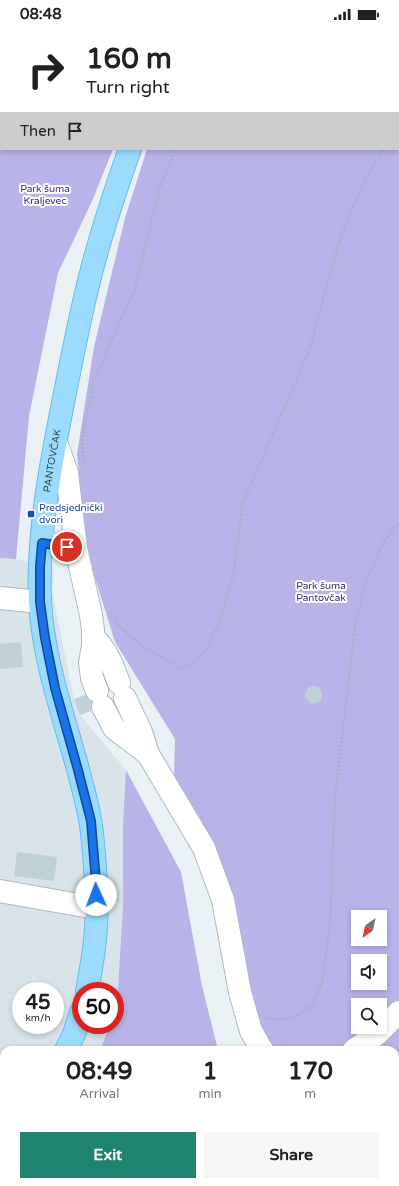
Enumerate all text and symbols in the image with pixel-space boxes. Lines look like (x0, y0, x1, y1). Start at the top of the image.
text: 08:48 (20, 5, 62, 23)
text: 160 m (86, 42, 172, 76)
icon: right (20, 44, 72, 96)
text: Turn right (86, 76, 170, 98)
icon: arrive (64, 120, 86, 142)
text: Then (20, 122, 56, 140)
park label: Park šuma Kraljevec (20, 183, 70, 207)
street label: PANTOVČAK (41, 428, 64, 493)
place label: Predsjednički dvori (39, 502, 102, 526)
marker: Predsjednički dvori (26, 509, 36, 519)
pin (50, 530, 84, 564)
icon: arrive (56, 536, 78, 558)
park label: Park šuma Pantovčak (296, 580, 346, 604)
position arrow (75, 874, 117, 916)
north arrow (351, 910, 387, 946)
map controls (351, 910, 387, 1034)
button: sound (351, 954, 387, 990)
speed limit sign: 50 (72, 982, 124, 1034)
text: 45 (25, 991, 51, 1015)
button: search (351, 998, 387, 1034)
text: km/h (25, 1012, 51, 1024)
text: 08:49 (66, 1057, 133, 1086)
text: 1 (203, 1057, 218, 1086)
text: 170 (288, 1057, 333, 1086)
text: Arrival (79, 1086, 119, 1102)
text: min (199, 1086, 222, 1102)
text: m (304, 1086, 316, 1102)
button: Exit (20, 1132, 196, 1178)
button: Share (204, 1132, 379, 1178)

